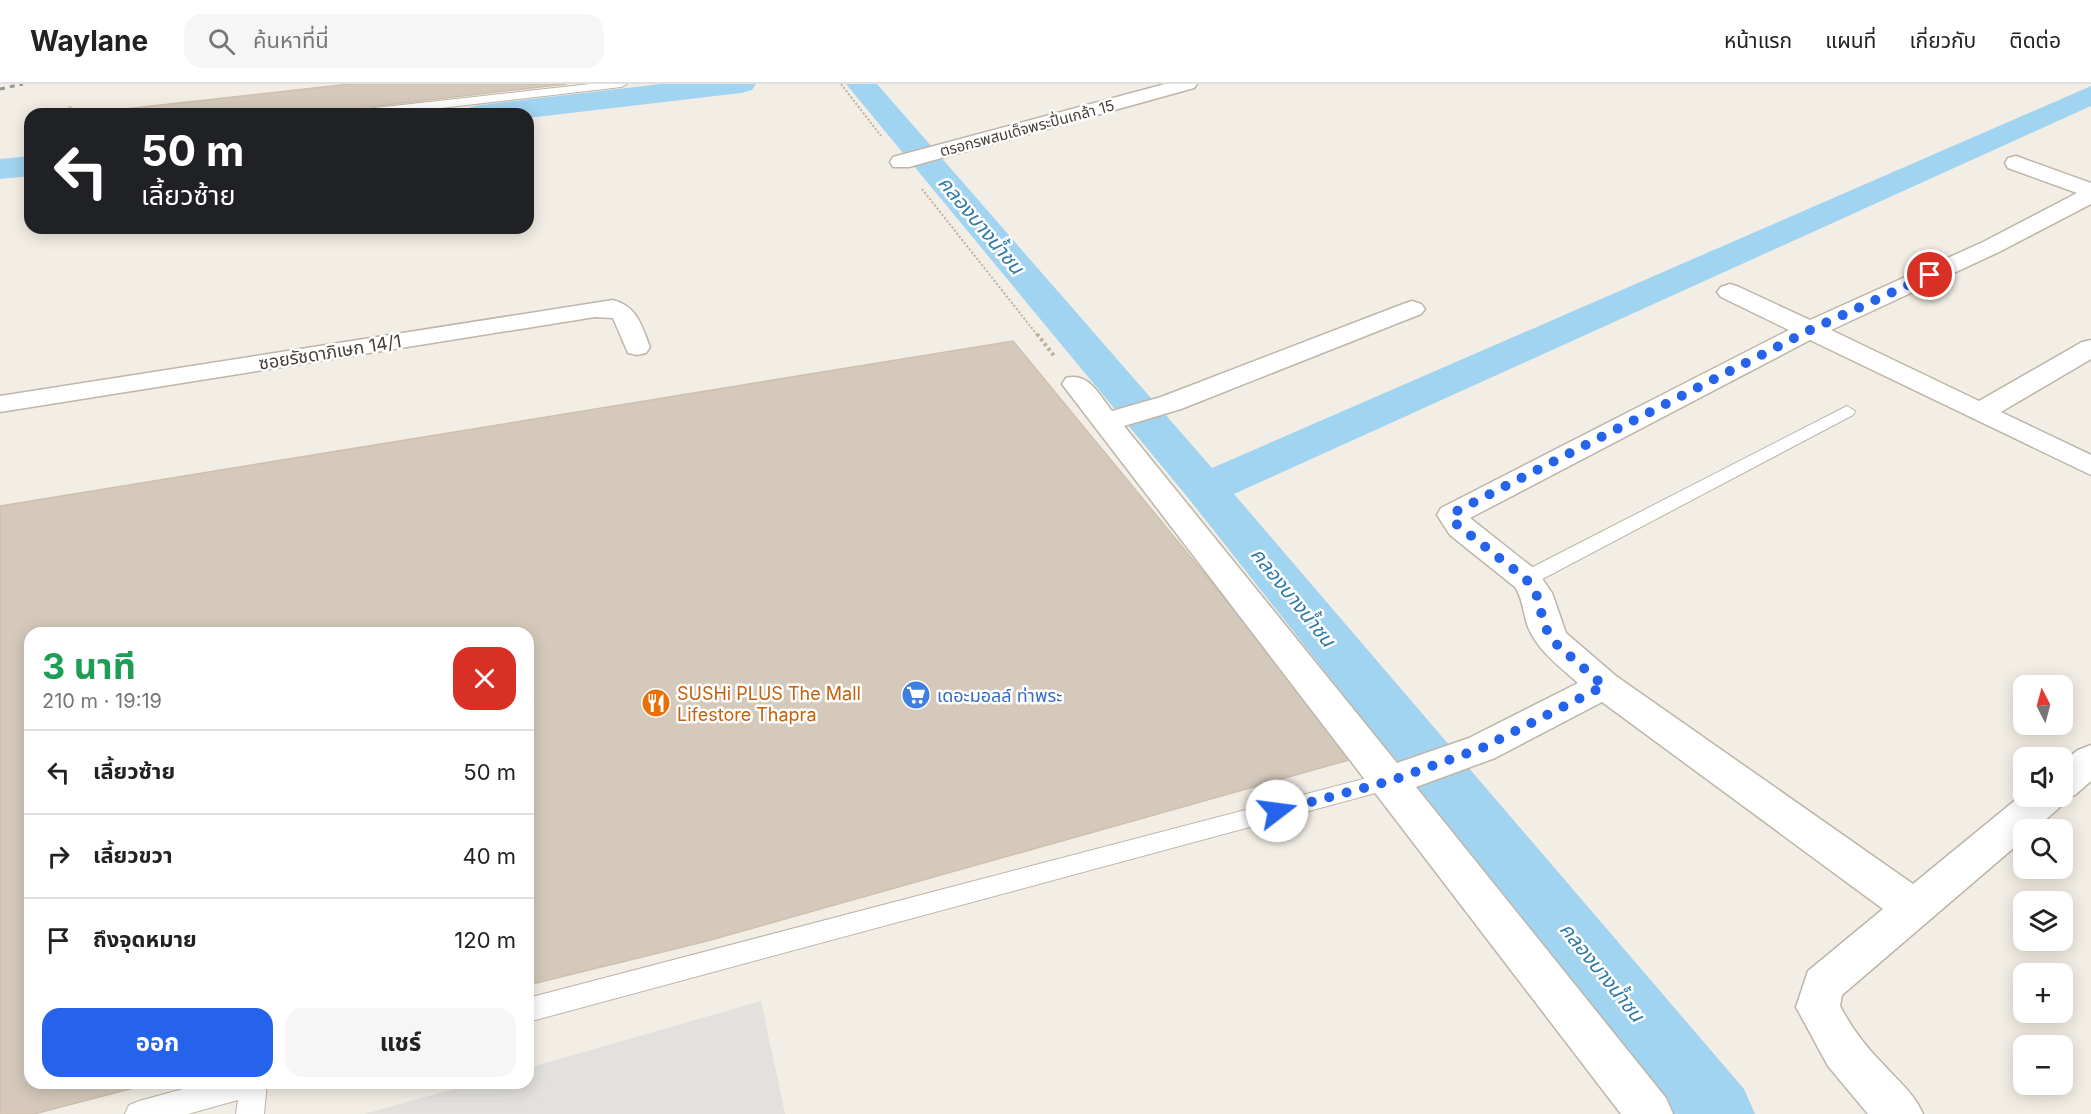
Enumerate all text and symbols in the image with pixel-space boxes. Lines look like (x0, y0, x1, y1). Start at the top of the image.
search box (184, 14, 604, 68)
text: Waylane (30, 24, 148, 58)
icon: search (205, 25, 238, 58)
text: ค้นหาที่นี่ (253, 27, 329, 53)
text: หน้าแรก (1724, 28, 1792, 53)
text: แผนที่ (1825, 28, 1876, 53)
text: เกี่ยวกับ (1909, 28, 1976, 53)
text: ติดต่อ (2009, 28, 2061, 53)
street label: ตรอกรพสมเด็จพระปื่นเกล้า 15 (937, 95, 1116, 160)
text: 50 m (141, 125, 244, 176)
icon: left (42, 132, 120, 210)
water label: คลองบางน้ำชน (933, 170, 1032, 280)
text: เลี้ยวซ้าย (141, 179, 235, 212)
pin (1904, 249, 1955, 300)
icon: arrive (1913, 258, 1946, 291)
street label: ซอยรัชดาภิเษก 14/1 (257, 330, 403, 374)
water label: คลองบางน้ำชน (1246, 541, 1343, 653)
text: 3 นาที (42, 644, 136, 688)
button: close (453, 647, 516, 710)
north arrow (2013, 675, 2073, 735)
map controls (2013, 675, 2073, 1095)
supermarket icon: เดอะมอลล์ ท่าพระ (900, 679, 932, 711)
place label: SUSHi PLUS The Mall Lifestore Thapra (677, 683, 861, 725)
place label: เดอะมอลล์ ท่าพระ (937, 685, 1062, 706)
restaurant icon: SUSHi PLUS The Mall Lifestore Thapra (640, 687, 672, 719)
text: 210 m · 19:19 (42, 689, 162, 713)
button: sound (2013, 747, 2073, 807)
icon: left (42, 756, 75, 789)
text: เลี้ยวซ้าย (93, 758, 175, 784)
text: 50 m (463, 759, 516, 785)
position arrow (1245, 779, 1309, 843)
button: search (2013, 819, 2073, 879)
icon: right (42, 840, 75, 873)
text: เลี้ยวขวา (93, 842, 173, 868)
text: 40 m (462, 843, 516, 869)
button: layers (2013, 891, 2073, 951)
water label: คลองบางน้ำชน (1555, 916, 1652, 1028)
icon: arrive (42, 924, 75, 957)
text: ถึงจุดหมาย (93, 926, 197, 952)
text: 120 m (454, 927, 516, 953)
button: + (2013, 963, 2073, 1023)
button: ออก (42, 1008, 273, 1077)
button: แชร์ (285, 1008, 516, 1077)
button: − (2013, 1035, 2073, 1095)

